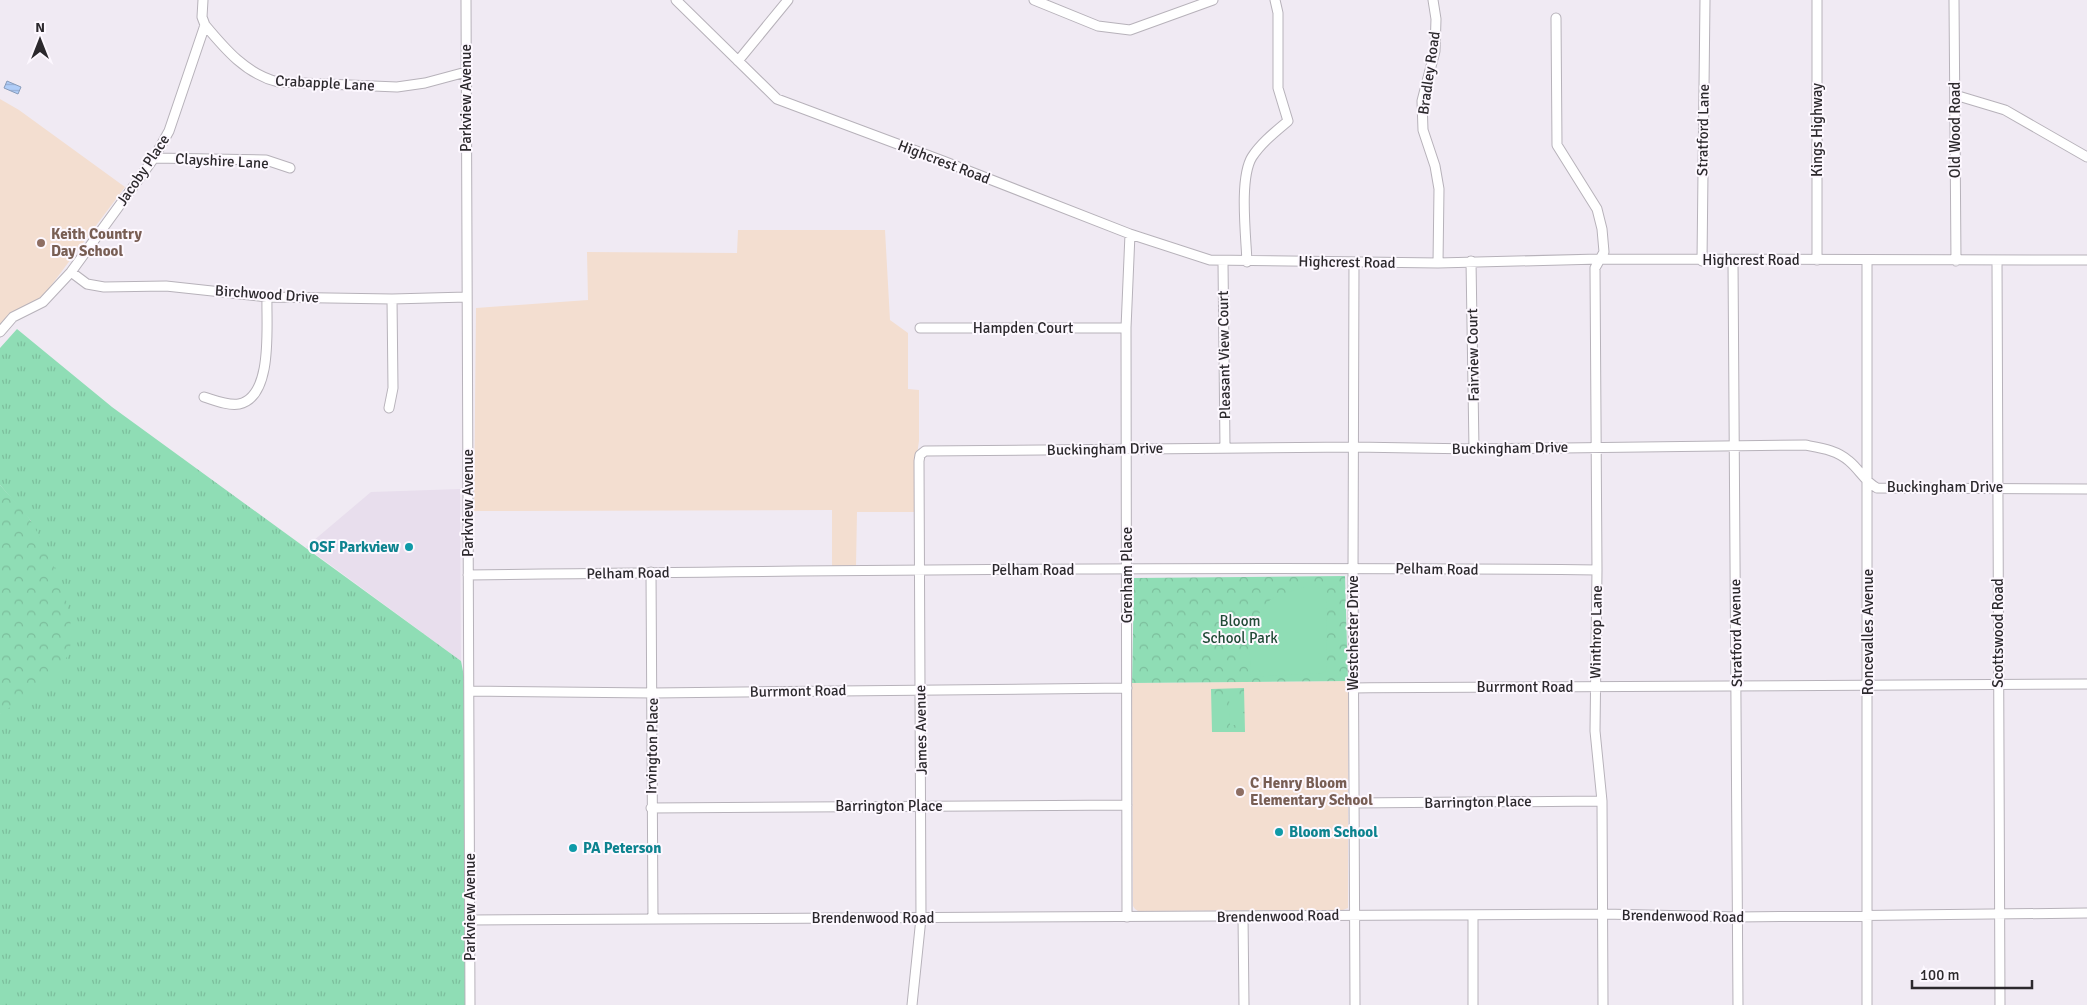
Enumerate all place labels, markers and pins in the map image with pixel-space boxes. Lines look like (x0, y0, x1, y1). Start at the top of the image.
place label: Keith Country Day School (51, 225, 142, 260)
marker: Keith Country Day School (35, 237, 47, 249)
place label: OSF Parkview (309, 538, 400, 556)
marker: OSF Parkview (403, 541, 415, 553)
place label: C Henry Bloom Elementary School (1250, 774, 1373, 809)
marker: C Henry Bloom Elementary School (1234, 786, 1246, 798)
place label: Bloom School (1289, 823, 1378, 841)
marker: Bloom School (1273, 826, 1285, 838)
place label: PA Peterson (583, 839, 661, 857)
marker: PA Peterson (567, 842, 579, 854)

